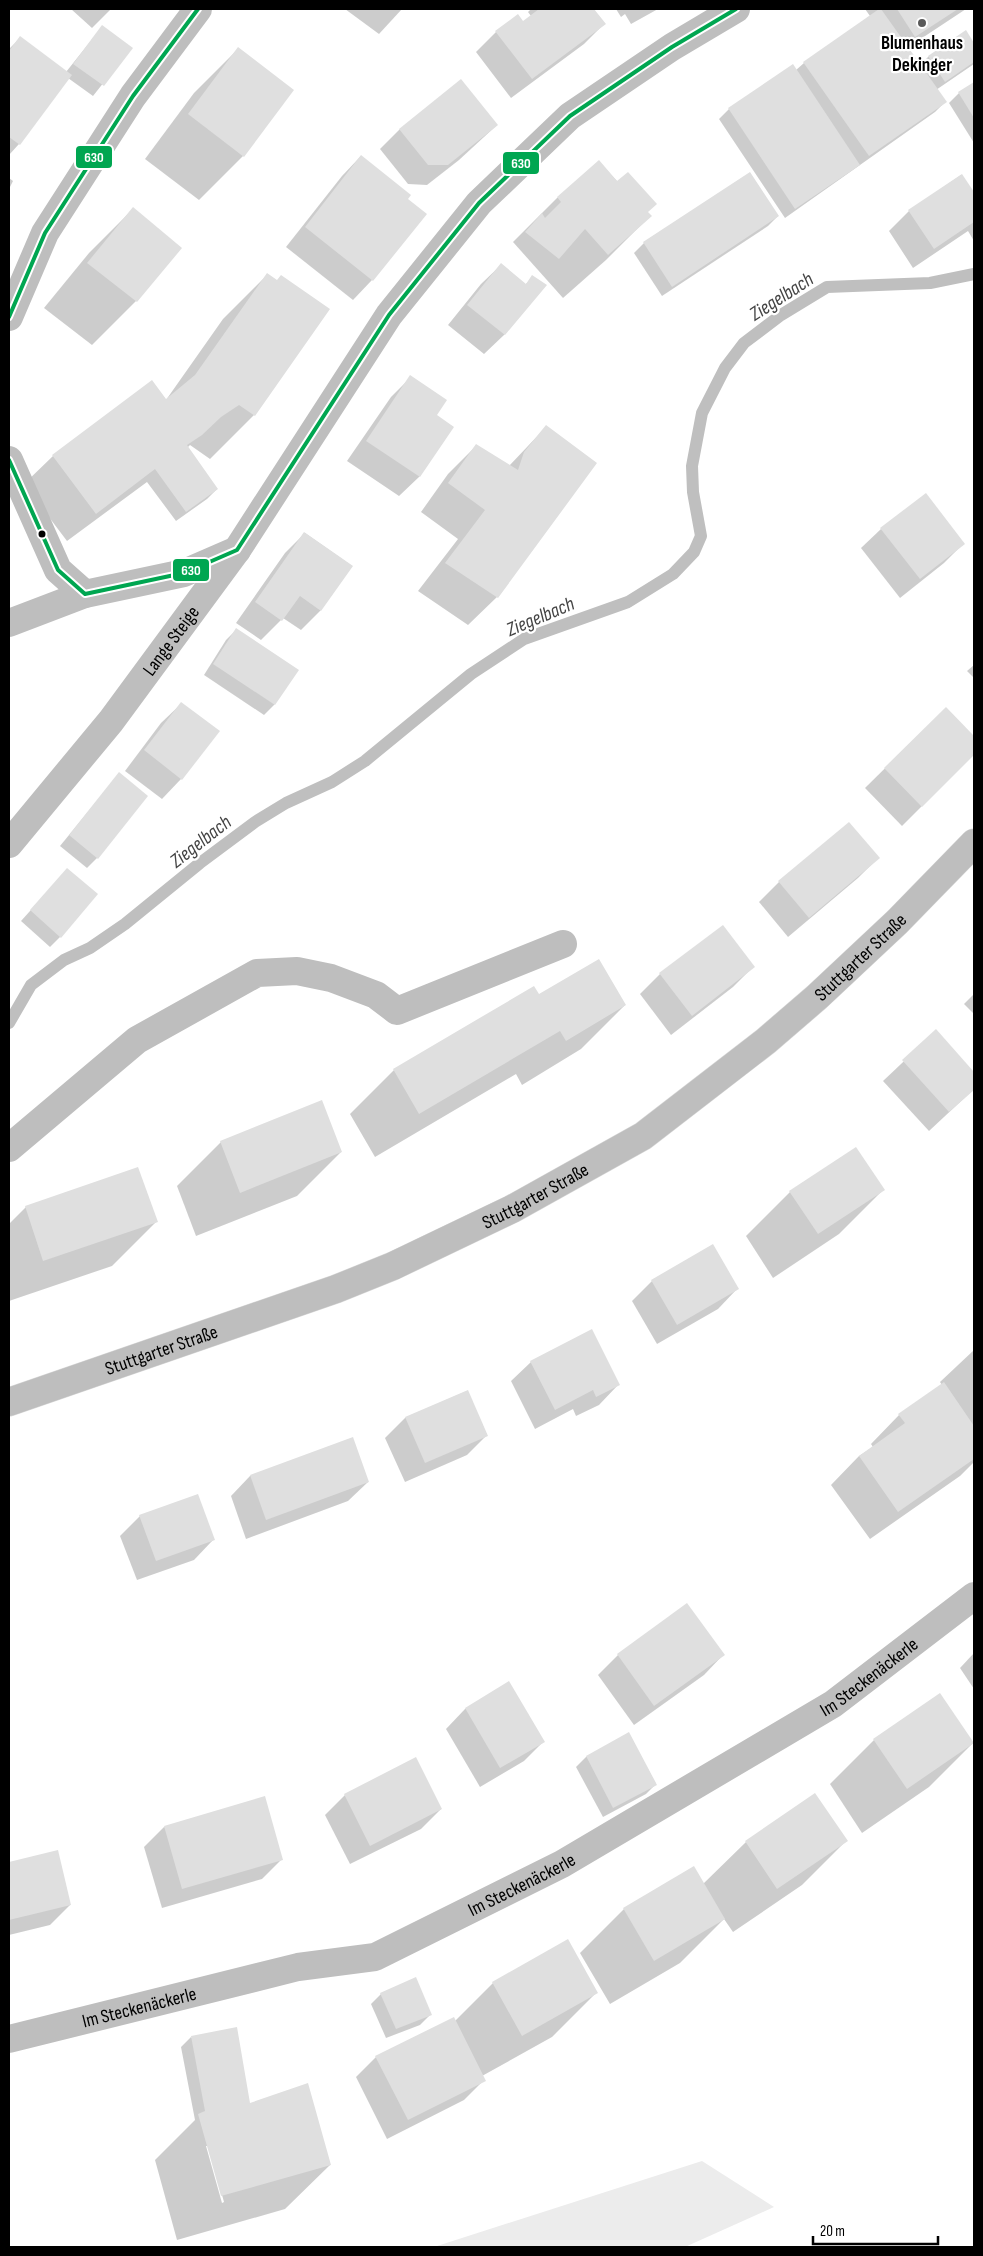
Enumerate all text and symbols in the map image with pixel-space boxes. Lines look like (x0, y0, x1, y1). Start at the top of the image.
marker: Blumenhaus Dekinger (916, 17, 928, 29)
place label: Blumenhaus Dekinger (881, 32, 963, 77)
line badge: 630 (75, 145, 113, 169)
text: 630 (84, 149, 104, 166)
line badge: 630 (502, 151, 540, 175)
text: 630 (511, 155, 531, 172)
water label: Ziegelbach (744, 267, 818, 327)
unlabelled marker (37, 529, 47, 539)
line badge: 630 (172, 558, 210, 582)
text: 630 (181, 562, 201, 579)
water label: Ziegelbach (502, 592, 578, 642)
street label: Lange Steige (138, 602, 205, 681)
water label: Ziegelbach (164, 810, 236, 874)
street label: Stuttgarter Straße (810, 909, 912, 1006)
street label: Stuttgarter Straße (479, 1159, 593, 1235)
street label: Stuttgarter Straße (102, 1321, 221, 1381)
street label: Im Steckenäckerle (816, 1633, 923, 1722)
street label: Im Steckenäckerle (465, 1849, 580, 1922)
street label: Im Steckenäckerle (80, 1983, 199, 2033)
scale bar (813, 2214, 938, 2246)
text: 20 m (820, 2222, 845, 2241)

